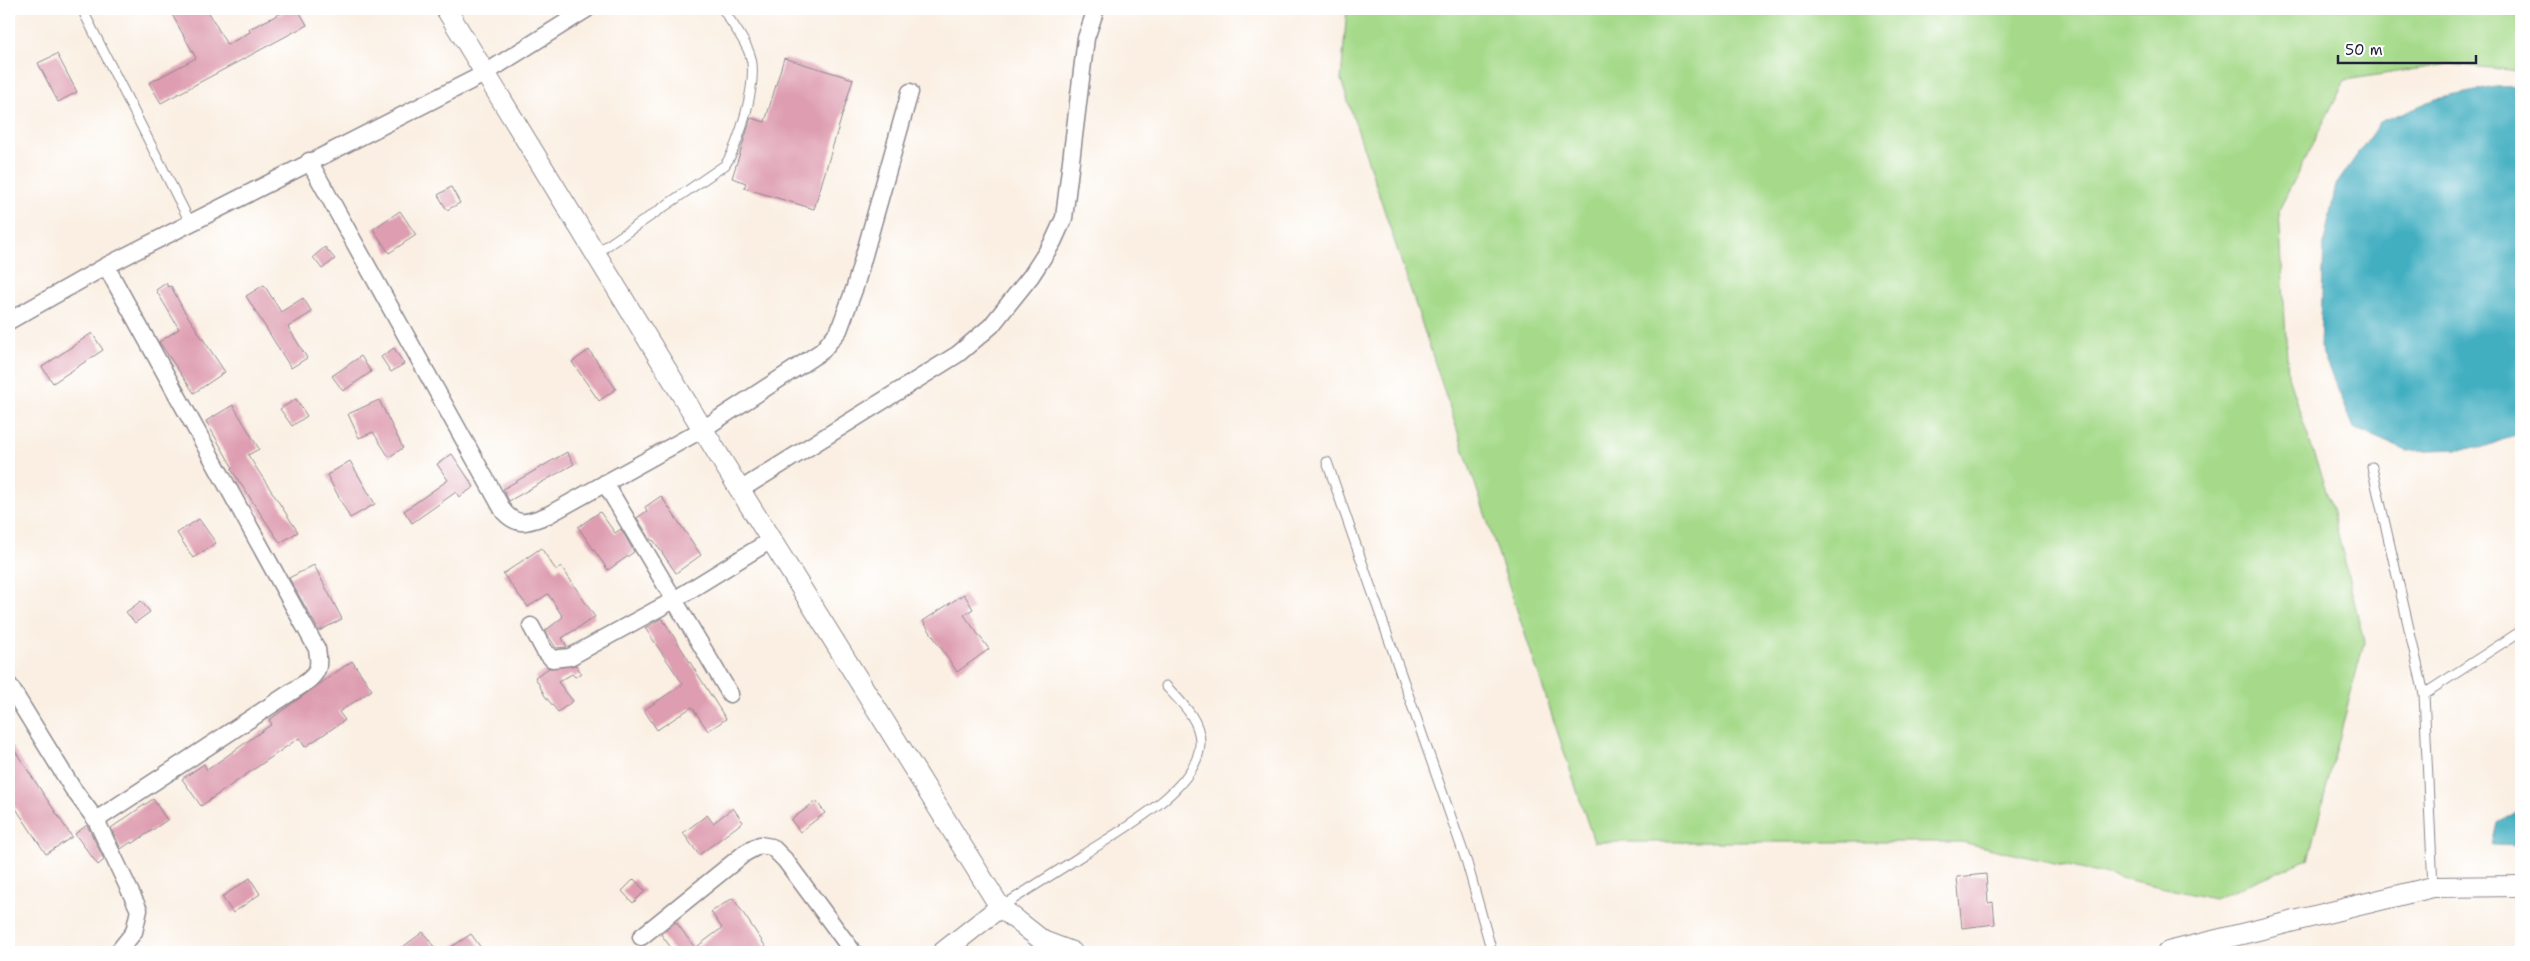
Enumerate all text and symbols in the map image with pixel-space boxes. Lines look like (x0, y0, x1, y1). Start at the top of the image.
scale bar (2338, 32, 2475, 64)
text: 50 m (2345, 40, 2383, 60)

